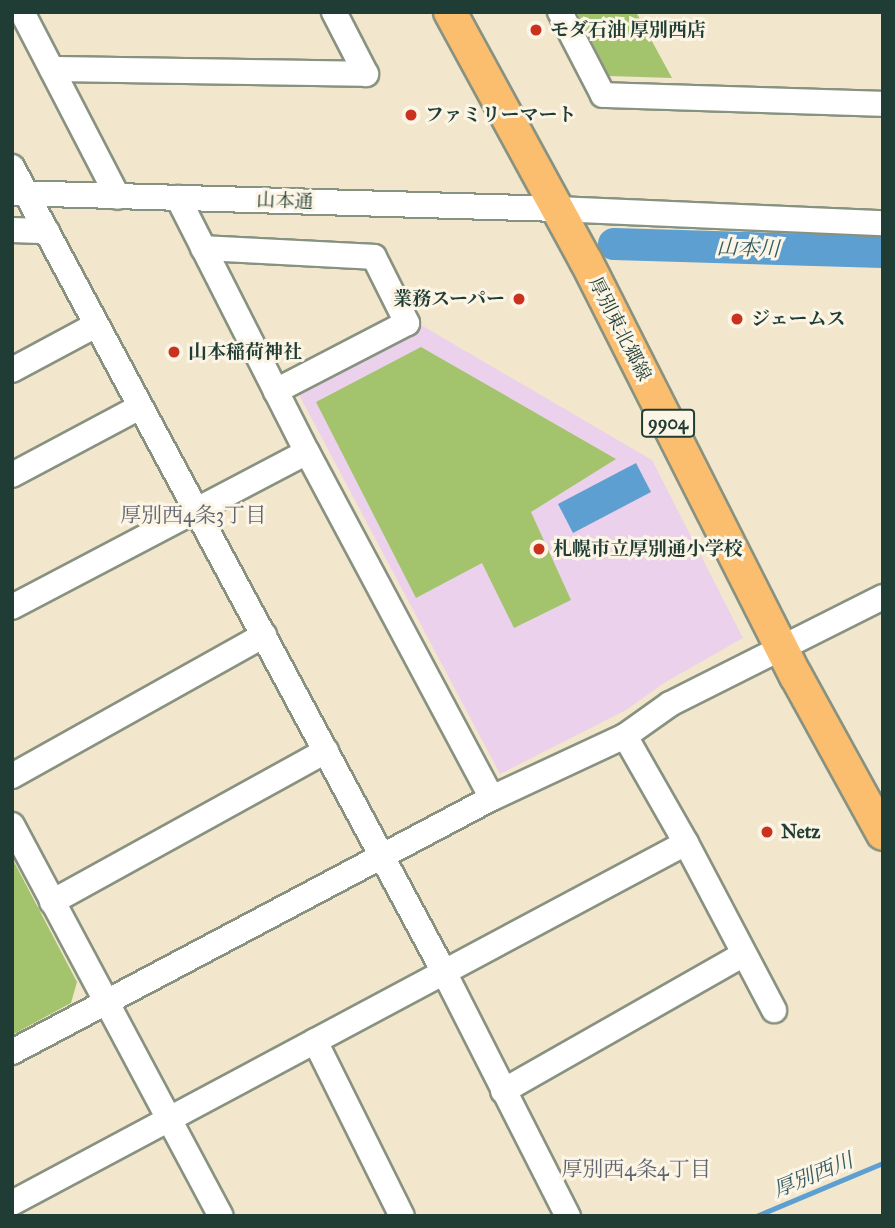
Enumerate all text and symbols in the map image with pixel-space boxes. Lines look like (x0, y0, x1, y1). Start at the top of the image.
place label: モダ石油 厚別西店 (550, 19, 706, 41)
marker: モダ石油 厚別西店 (528, 22, 544, 38)
place label: ファミリーマート (425, 104, 577, 126)
marker: ファミリーマート (403, 107, 419, 123)
street label: 山本通 (256, 189, 314, 213)
water label: 山本川 (716, 234, 780, 262)
street label: 厚別東北郷線 (584, 273, 656, 385)
place label: 業務スーパー (392, 288, 505, 310)
marker: 業務スーパー (511, 291, 527, 307)
place label: ジェームス (751, 308, 846, 330)
marker: ジェームス (729, 311, 745, 327)
place label: 山本稲荷神社 (188, 341, 302, 363)
marker: 山本稲荷神社 (166, 344, 182, 360)
road number: 9904 (640, 408, 696, 438)
district label: 厚別西4条3丁目 (120, 502, 266, 528)
place label: 札幌市立厚別通小学校 (553, 538, 743, 560)
marker: 札幌市立厚別通小学校 (531, 541, 547, 557)
place label: Netz (781, 821, 820, 843)
marker: Netz (759, 824, 775, 840)
water label: 厚別西川 (769, 1148, 857, 1202)
district label: 厚別西4条4丁目 (561, 1156, 711, 1182)

